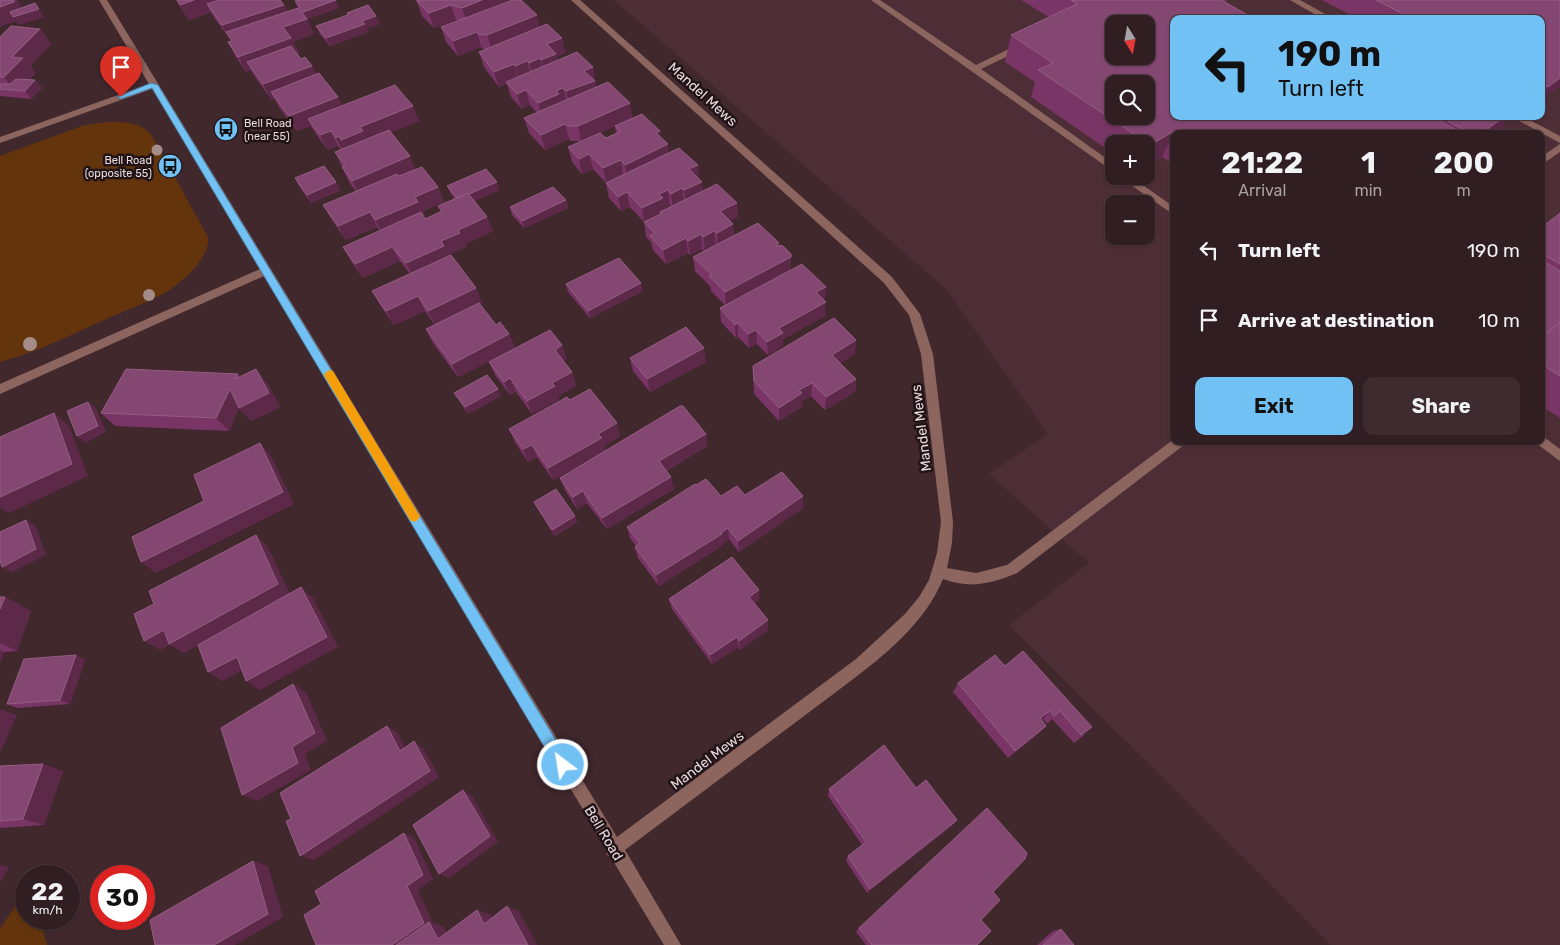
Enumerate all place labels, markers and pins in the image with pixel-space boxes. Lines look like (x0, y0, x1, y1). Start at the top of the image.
pin (100, 46, 142, 97)
bus stop icon: Bell Road (near 55) (213, 116, 239, 142)
place label: Bell Road (near 55) (244, 117, 292, 143)
bus stop icon: Bell Road (opposite 55) (157, 153, 183, 179)
place label: Bell Road (opposite 55) (85, 154, 152, 180)

